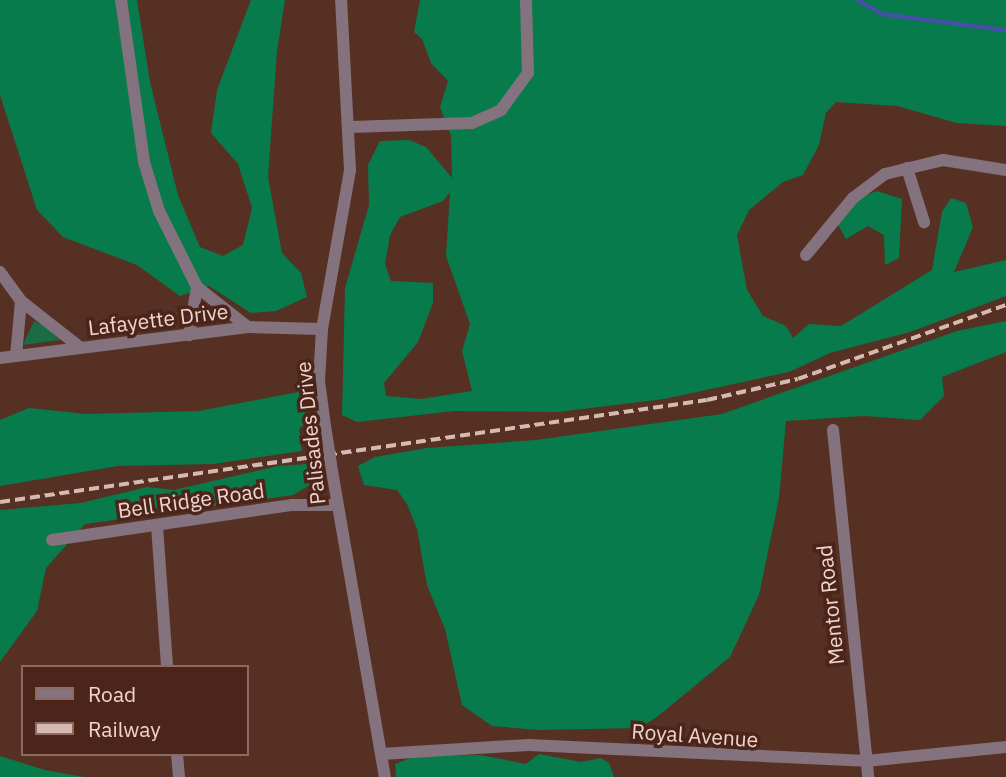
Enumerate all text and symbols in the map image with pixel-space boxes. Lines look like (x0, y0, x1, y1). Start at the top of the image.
street label: Lafayette Drive (86, 298, 230, 340)
street label: Palisades Drive (290, 360, 330, 506)
street label: Bell Ridge Road (116, 477, 266, 523)
street label: Mentor Road (811, 544, 849, 666)
legend (21, 665, 248, 756)
text: Road (88, 680, 136, 708)
text: Railway (88, 715, 161, 743)
street label: Royal Avenue (631, 718, 759, 752)

